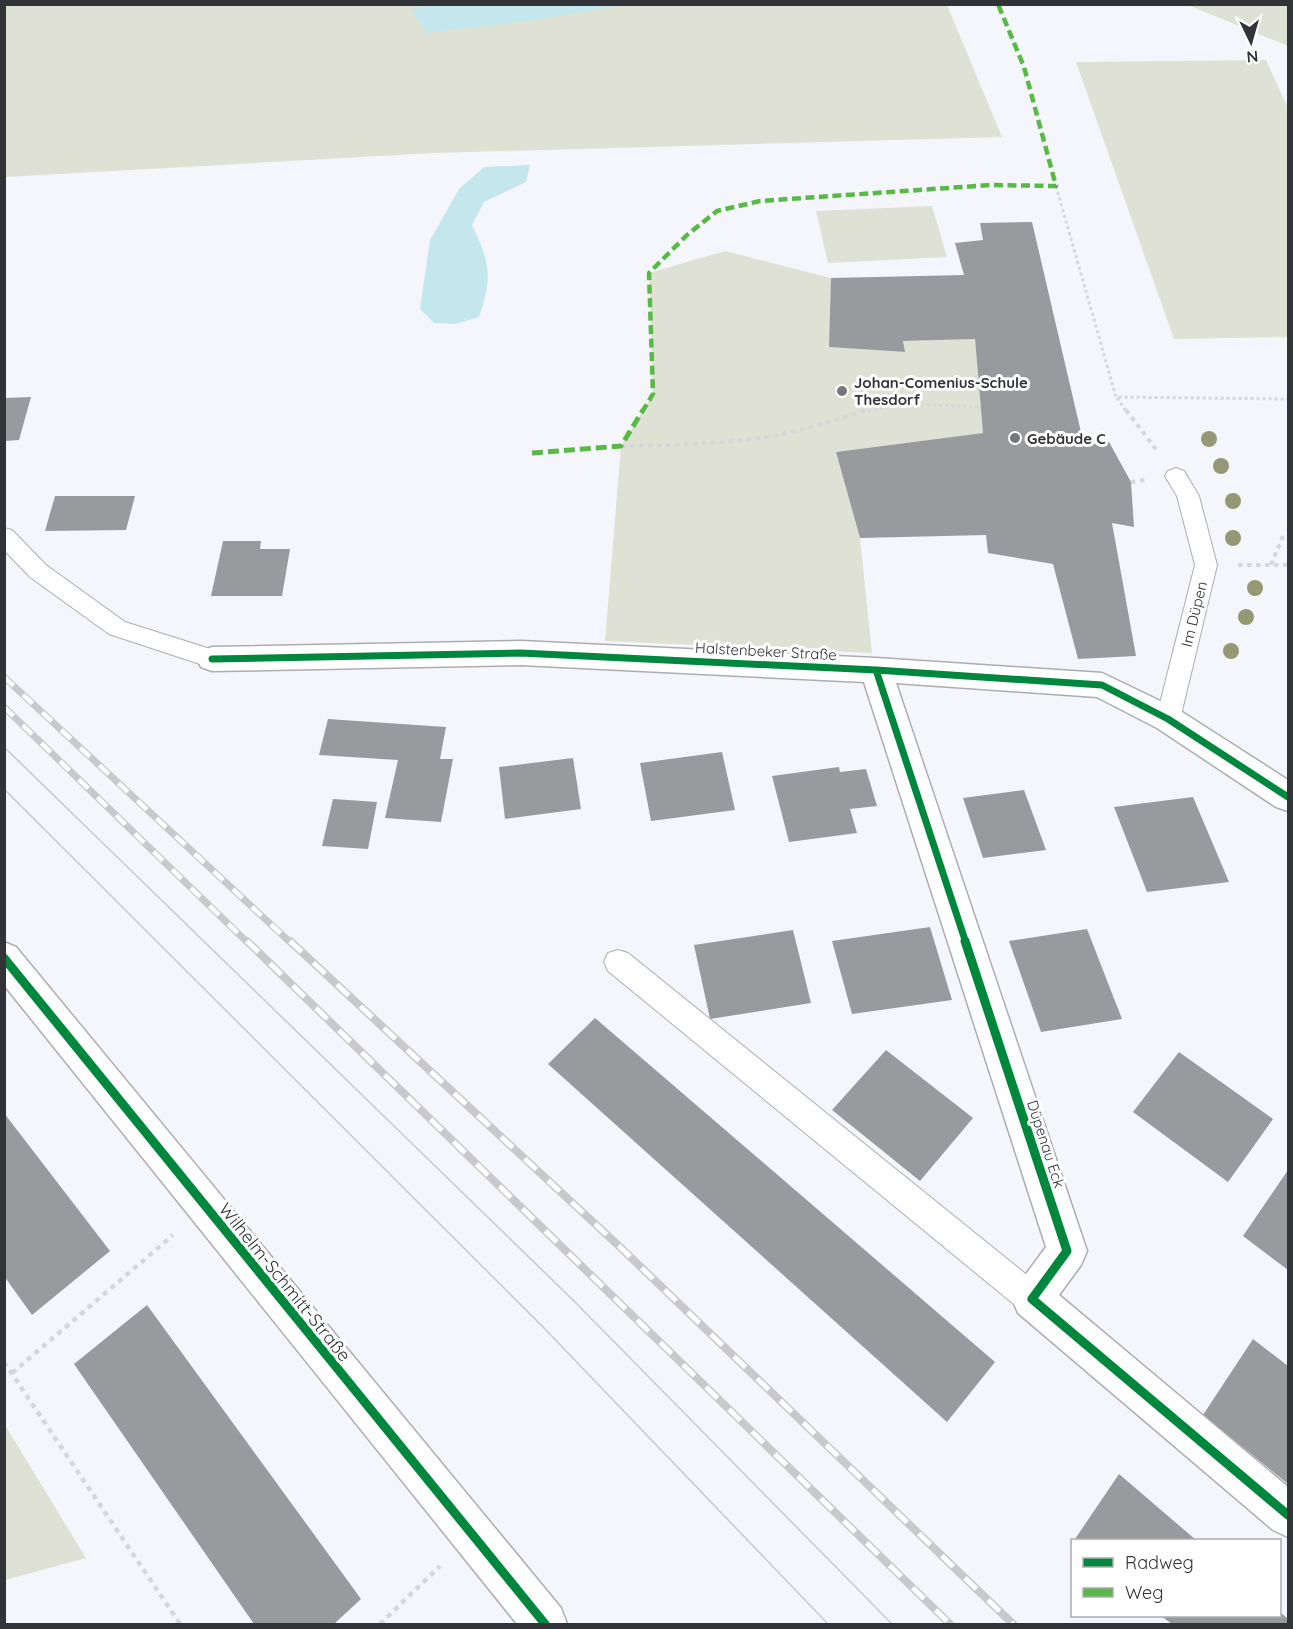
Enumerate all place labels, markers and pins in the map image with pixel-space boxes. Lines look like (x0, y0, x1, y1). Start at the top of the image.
place label: Johan-Comenius-Schule Thesdorf (854, 373, 1028, 409)
marker: Johan-Comenius-Schule Thesdorf (835, 384, 849, 398)
place label: Gebäude C (1027, 429, 1106, 448)
marker: Gebäude C (1008, 431, 1022, 445)

